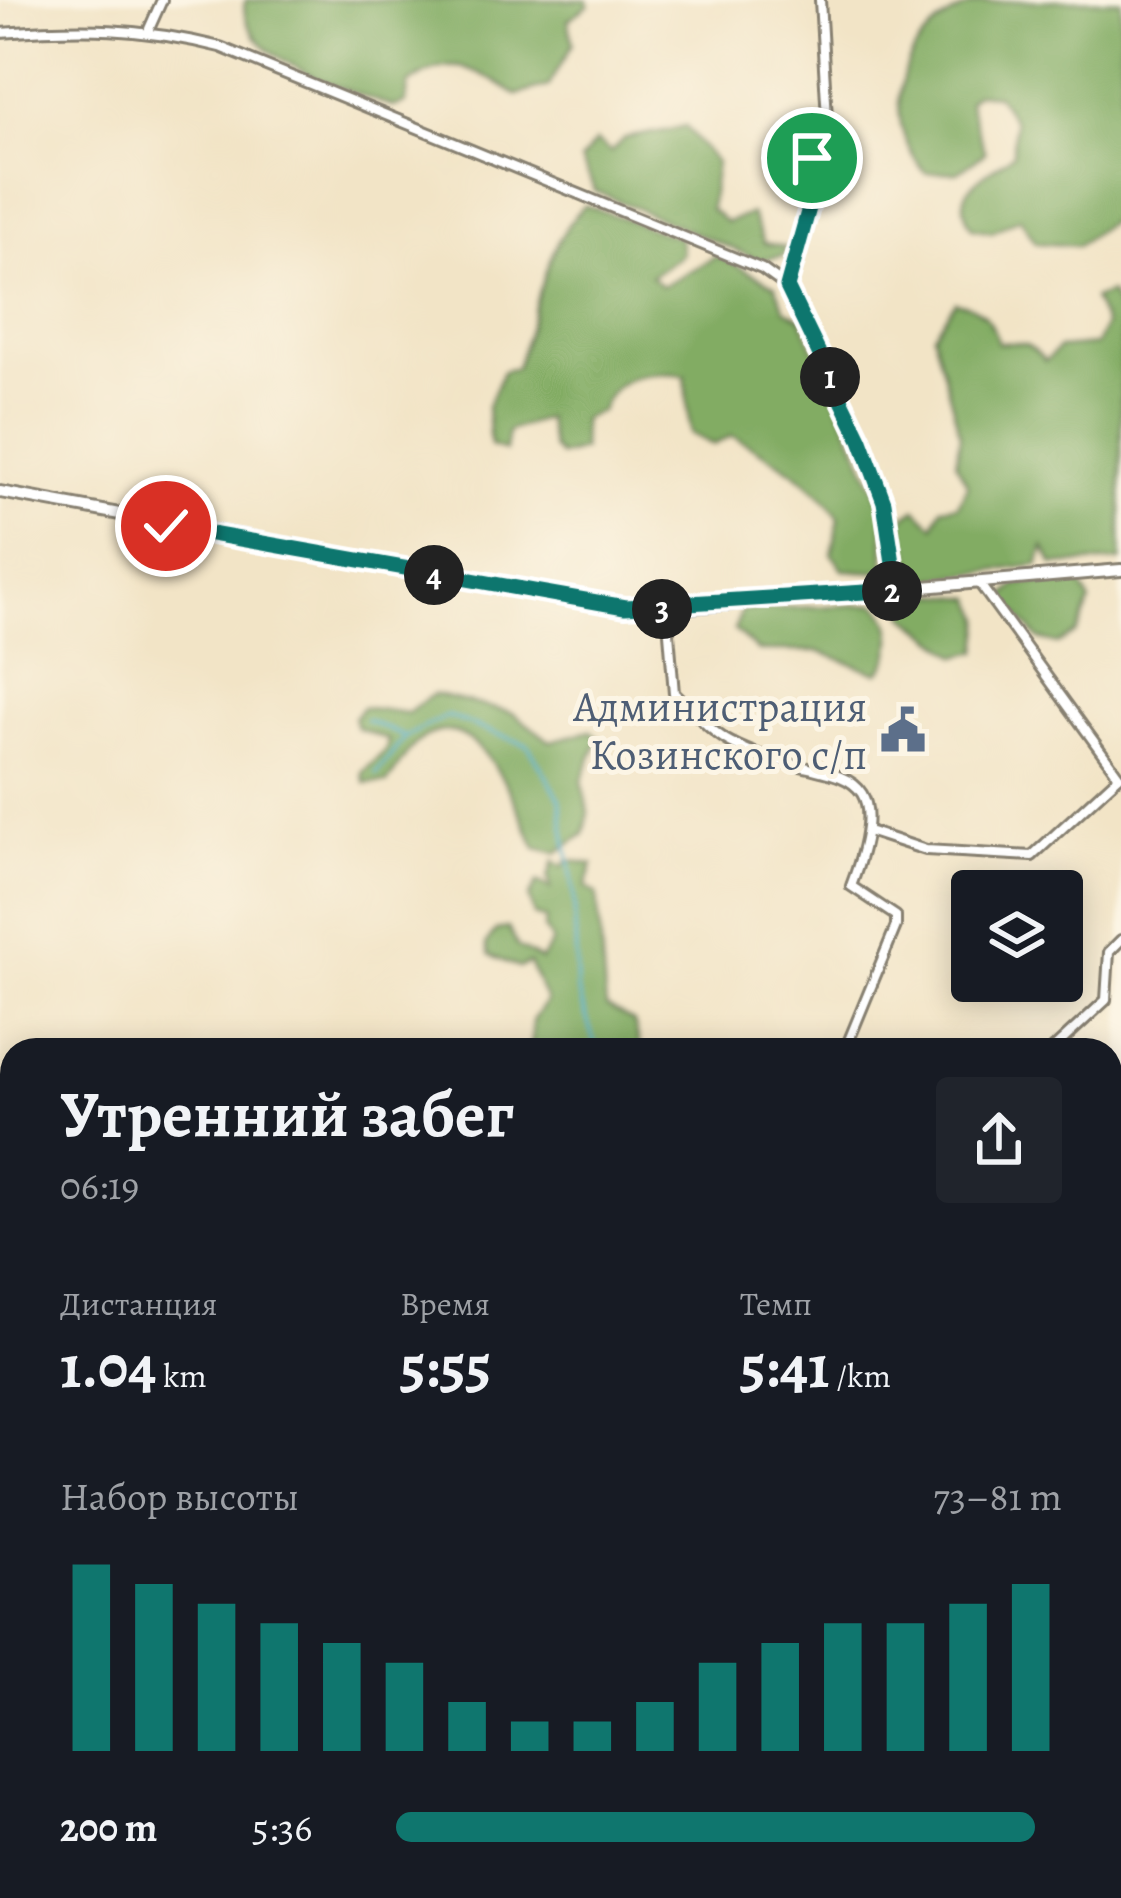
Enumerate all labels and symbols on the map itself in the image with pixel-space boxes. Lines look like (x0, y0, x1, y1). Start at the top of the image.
pin (761, 107, 863, 209)
pin: 1 (800, 347, 860, 407)
pin (115, 475, 217, 577)
pin: 4 (404, 545, 464, 605)
pin: 2 (862, 561, 922, 621)
pin: 3 (632, 579, 692, 639)
place label: Администрация Козинского с/п (573, 678, 867, 783)
public building icon: Администрация Козинского с/п (878, 705, 928, 755)

